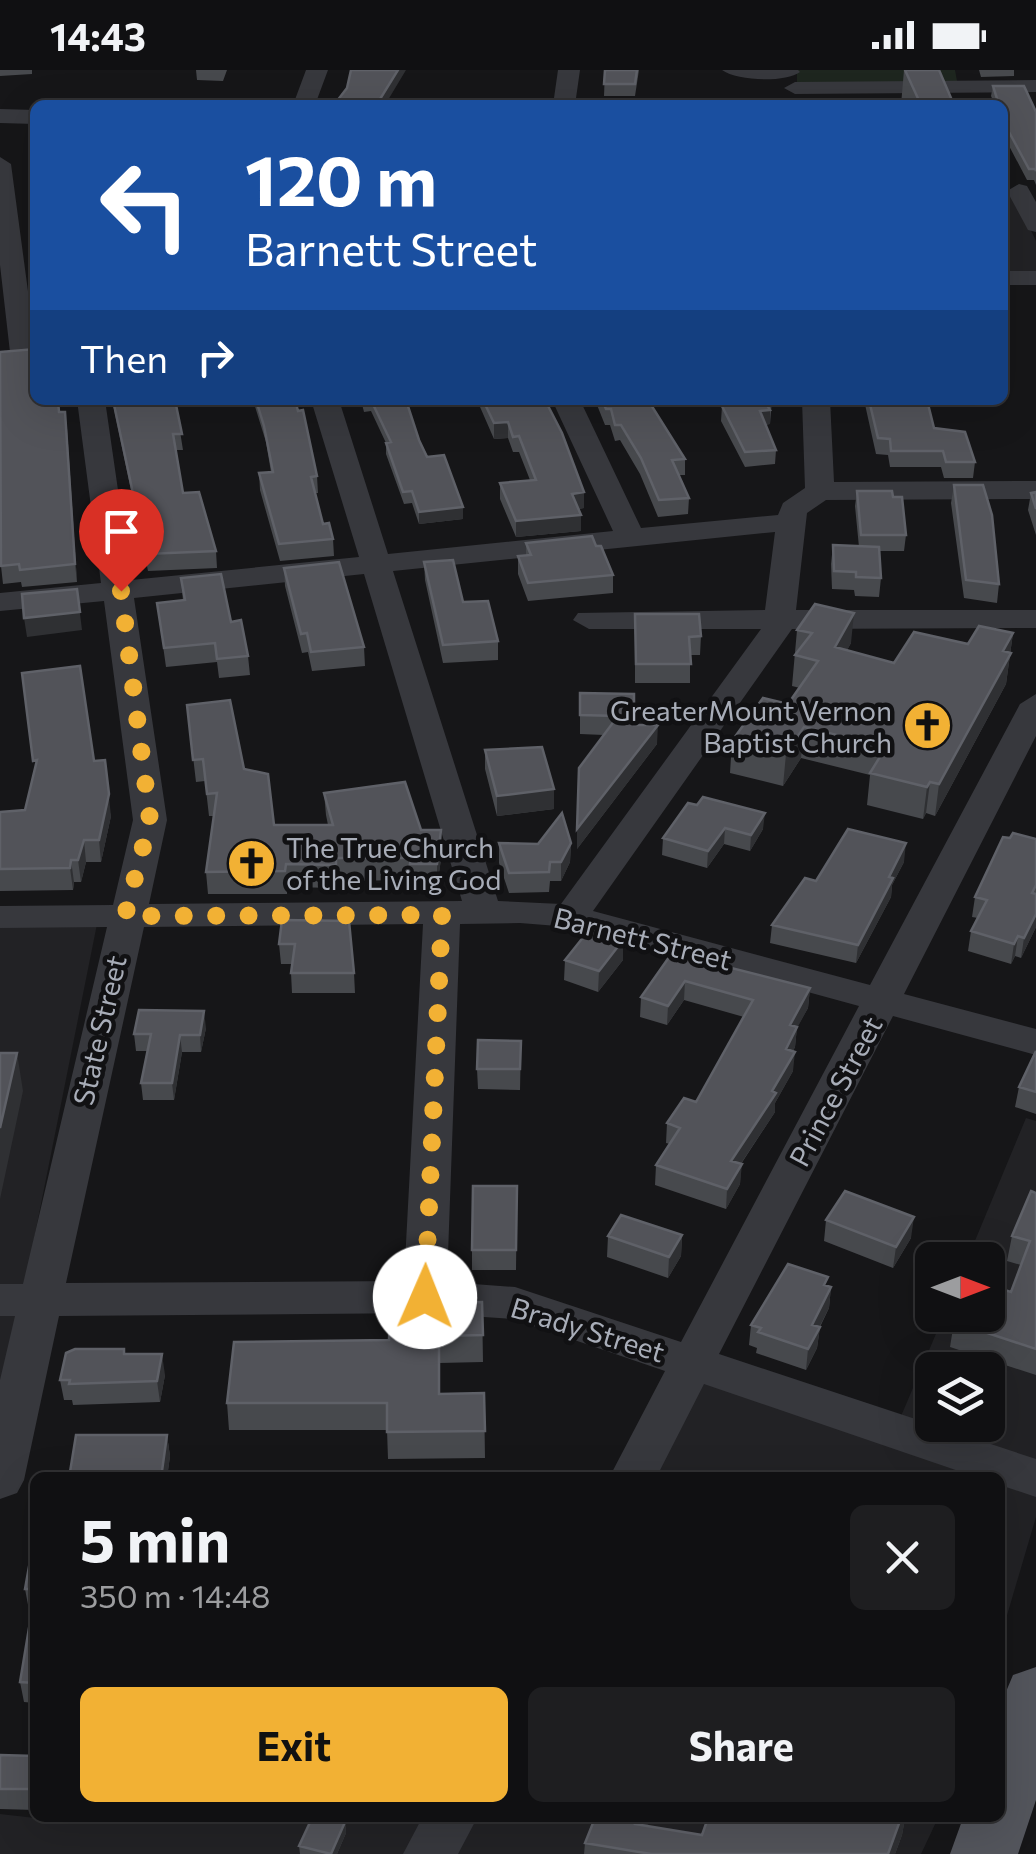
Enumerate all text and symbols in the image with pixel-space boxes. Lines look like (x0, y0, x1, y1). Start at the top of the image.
text: 14:43 (50, 12, 146, 59)
text: 120 m (245, 135, 437, 220)
icon: left (80, 140, 210, 270)
text: Barnett Street (245, 220, 537, 275)
icon: right (188, 330, 243, 385)
text: Then (80, 334, 168, 381)
pin (79, 489, 164, 592)
icon: arrive (94, 504, 149, 559)
place label: GreaterMount Vernon Baptist Church (610, 693, 892, 759)
church icon: GreaterMount Vernon Baptist Church (901, 700, 953, 752)
place label: The True Church of the Living God (286, 830, 501, 896)
church icon: The True Church of the Living God (225, 837, 277, 889)
street label: Barnett Street (551, 899, 735, 977)
street label: State Street (65, 952, 133, 1108)
street label: Prince Street (781, 1010, 889, 1172)
north arrow (915, 1242, 1005, 1332)
map controls (915, 1242, 1005, 1442)
position arrow (373, 1245, 477, 1349)
street label: Brady Street (507, 1290, 669, 1368)
button: layers (915, 1352, 1005, 1442)
text: 5 min (80, 1501, 230, 1574)
button: close (850, 1505, 955, 1610)
text: 350 m · 14:48 (80, 1575, 270, 1615)
button: Exit (80, 1687, 508, 1802)
button: Share (528, 1687, 955, 1802)

